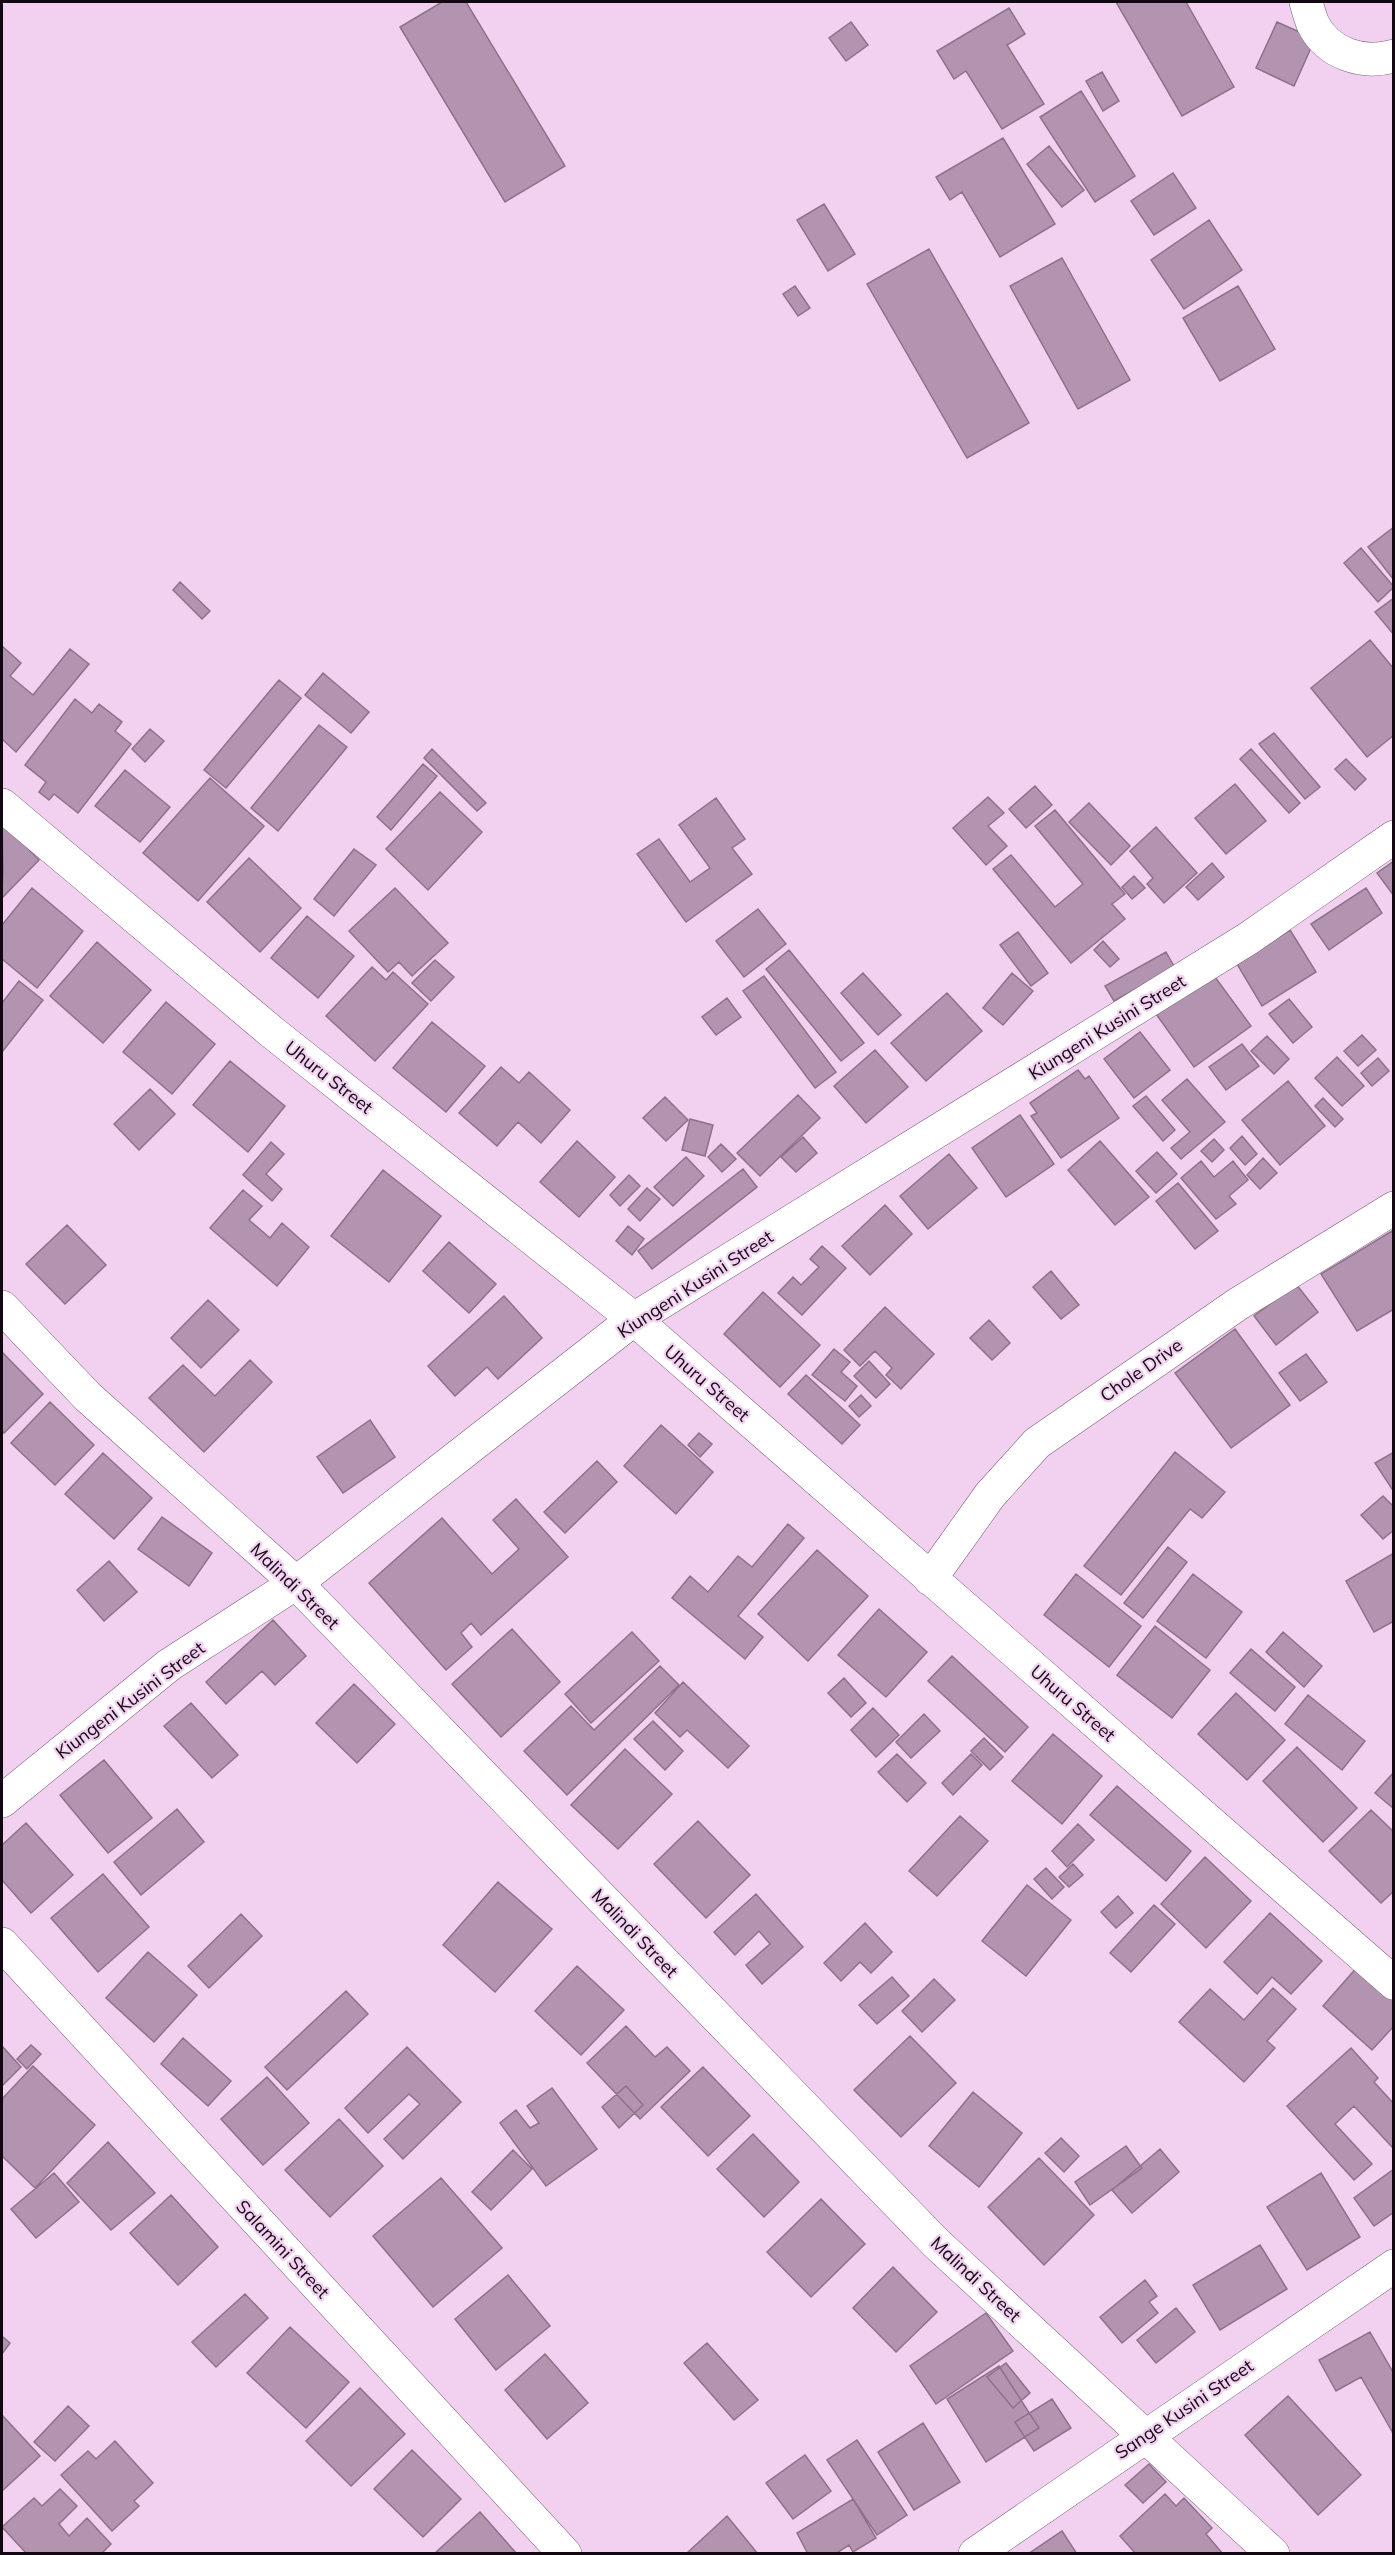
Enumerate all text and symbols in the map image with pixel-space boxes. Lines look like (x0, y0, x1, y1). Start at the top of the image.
street label: Kiungeni Kusini Street (1024, 969, 1190, 1085)
street label: Uhuru Street (280, 1035, 378, 1119)
street label: Kiungeni Kusini Street (613, 1225, 777, 1343)
street label: Chole Drive (1095, 1333, 1187, 1407)
street label: Uhuru Street (660, 1340, 754, 1426)
street label: Malindi Street (246, 1538, 344, 1634)
street label: Kiungeni Kusini Street (51, 1636, 209, 1764)
street label: Uhuru Street (1026, 1660, 1120, 1746)
street label: Malindi Street (587, 1884, 683, 1982)
street label: Salamini Street (231, 2195, 335, 2303)
street label: Malindi Street (926, 2231, 1026, 2327)
street label: Sange Kusini Street (1110, 2354, 1258, 2464)

